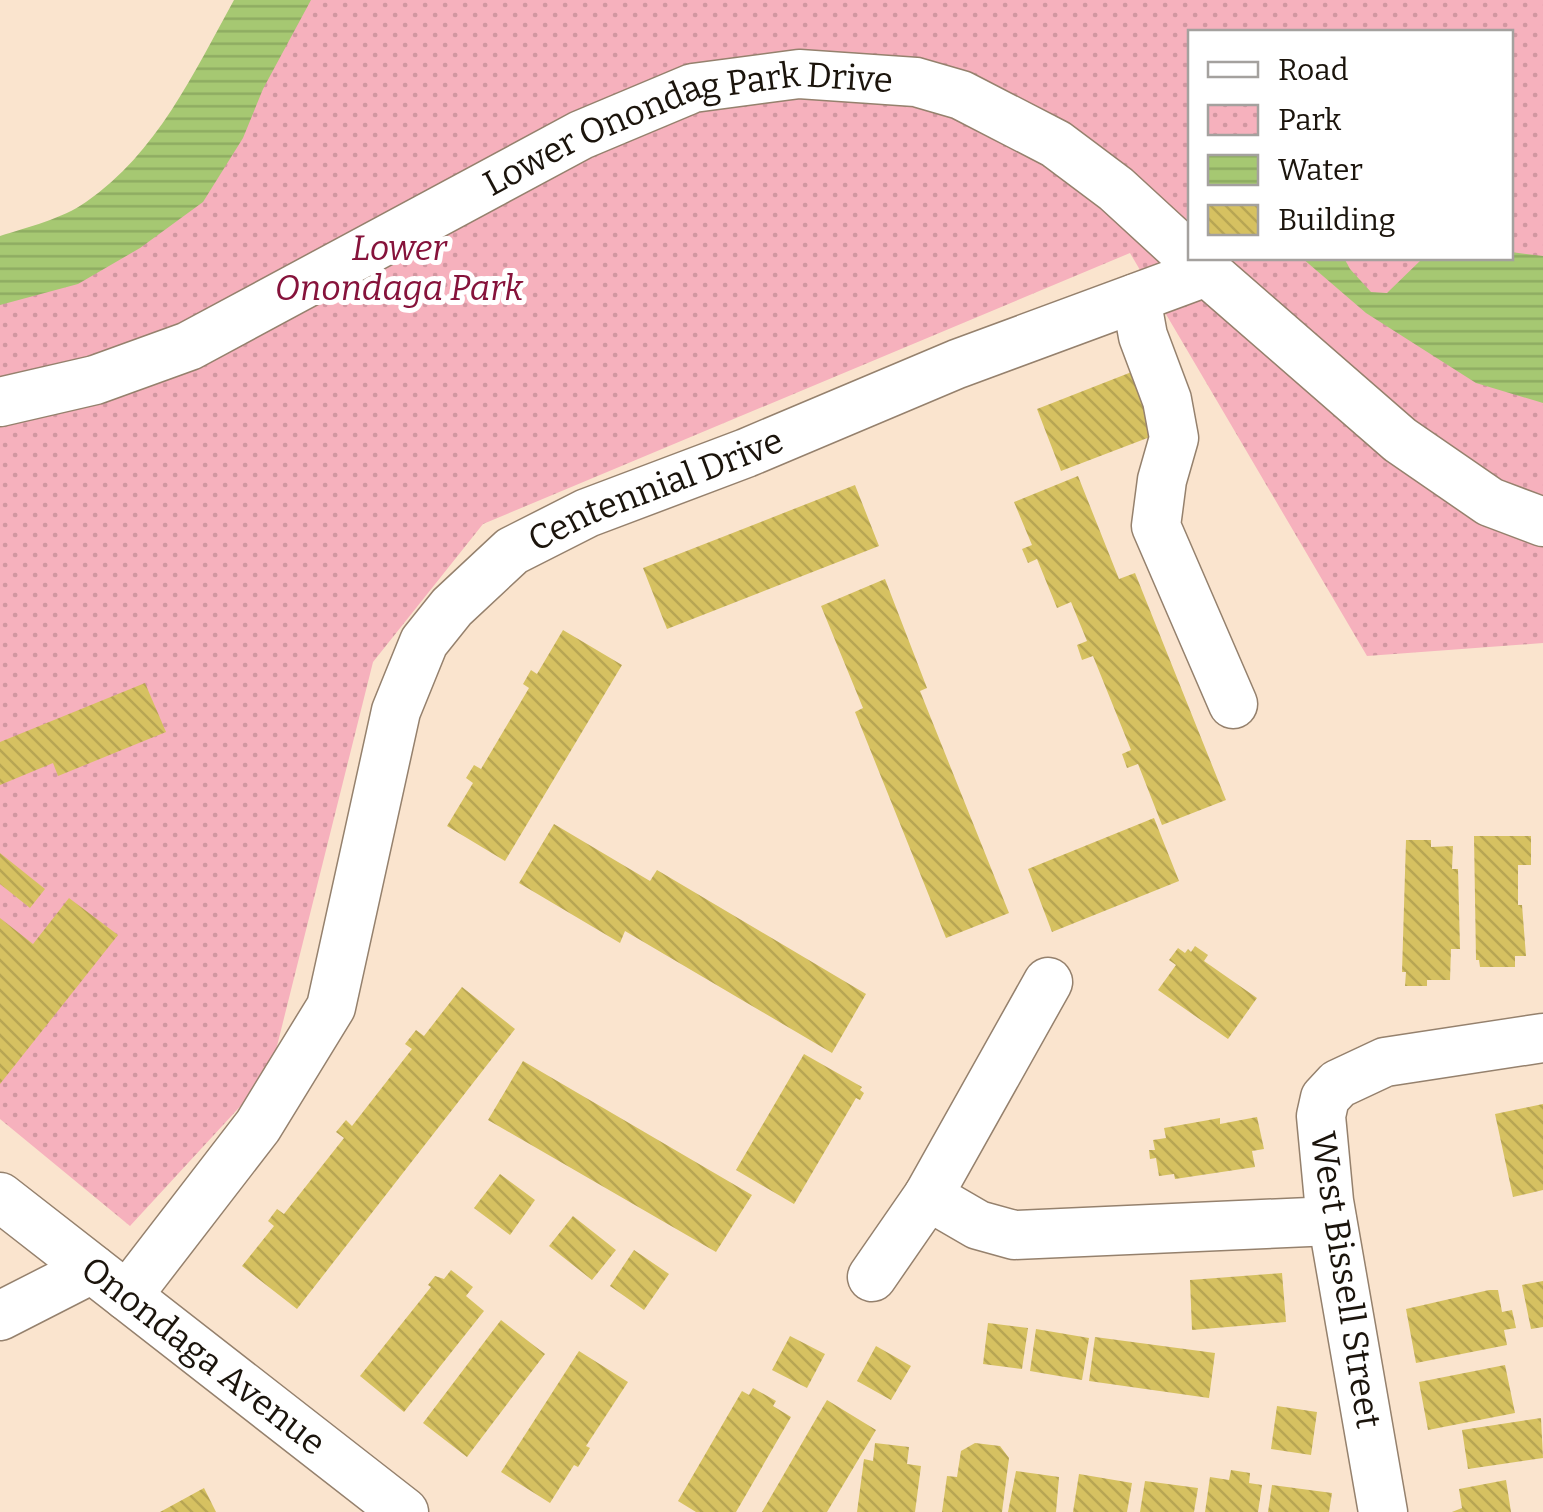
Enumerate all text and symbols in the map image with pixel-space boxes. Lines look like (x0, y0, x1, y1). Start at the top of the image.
legend (1188, 30, 1513, 260)
text: Road (1278, 52, 1349, 88)
street label: Lower Onondag Park Drive (476, 53, 894, 205)
text: Park (1278, 102, 1341, 138)
text: Water (1278, 152, 1363, 188)
text: Building (1278, 202, 1396, 238)
park label: Lower Onondaga Park (275, 227, 524, 309)
street label: Centennial Drive (521, 419, 789, 560)
street label: West Bissell Street (1302, 1129, 1390, 1432)
street label: Onondaga Avenue (73, 1248, 334, 1464)

